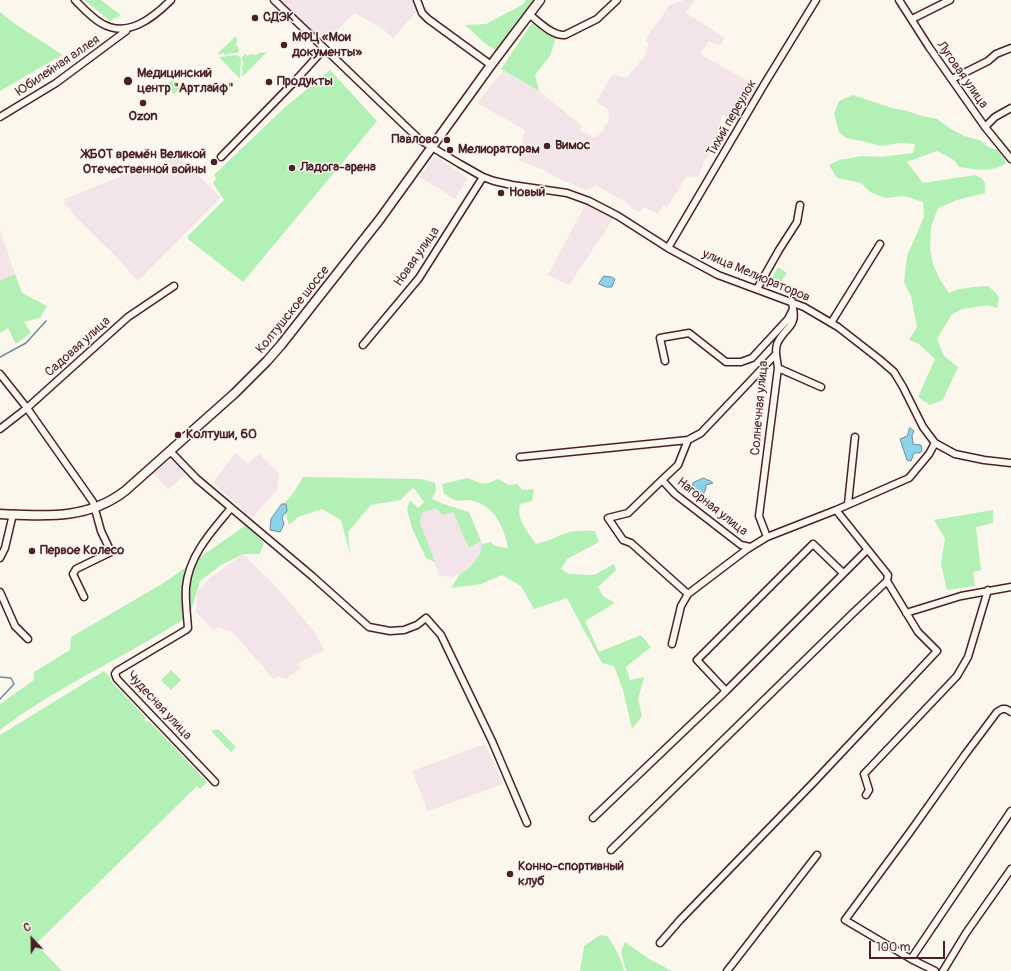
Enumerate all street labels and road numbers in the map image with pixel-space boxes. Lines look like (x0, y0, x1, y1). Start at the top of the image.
street label: Юбилейная аллея (13, 32, 103, 100)
street label: Луговая улица (933, 38, 991, 112)
street label: Тихий переулок (704, 77, 760, 159)
street label: Новая улица (391, 224, 443, 290)
street label: улица Мелиораторов (700, 246, 812, 306)
street label: Колтушское шоссе (253, 263, 333, 357)
street label: Садовая улица (42, 314, 114, 380)
street label: Солнечная улица (748, 360, 772, 456)
street label: Нагорная улица (673, 474, 751, 540)
street label: Чудесная улица (123, 669, 195, 743)

